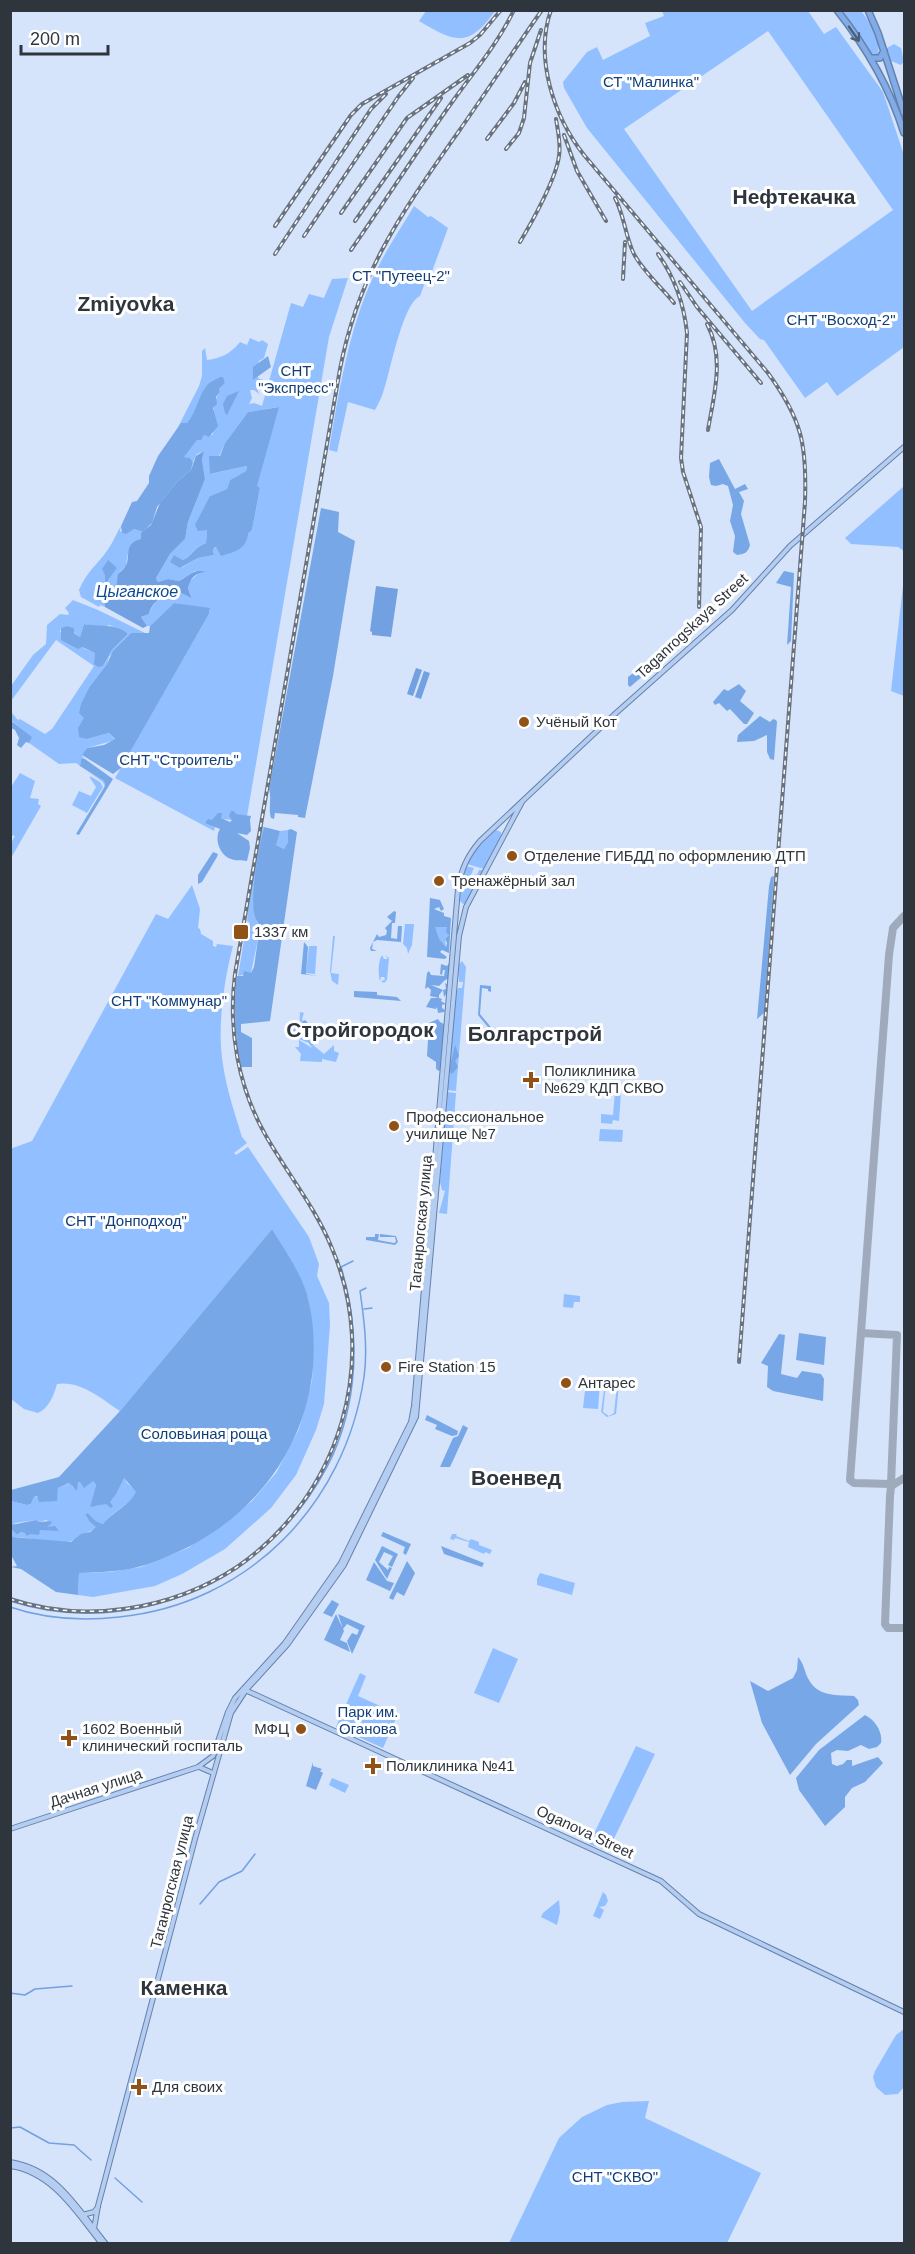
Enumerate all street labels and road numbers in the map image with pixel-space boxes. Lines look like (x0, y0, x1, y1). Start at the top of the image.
street label: Taganrogskaya Street (633, 569, 751, 682)
street label: Таганрогская улица (406, 1153, 435, 1292)
street label: Дачная улица (48, 1764, 145, 1810)
street label: Oganova Street (534, 1802, 637, 1862)
street label: Таганрогская улица (147, 1813, 196, 1950)

